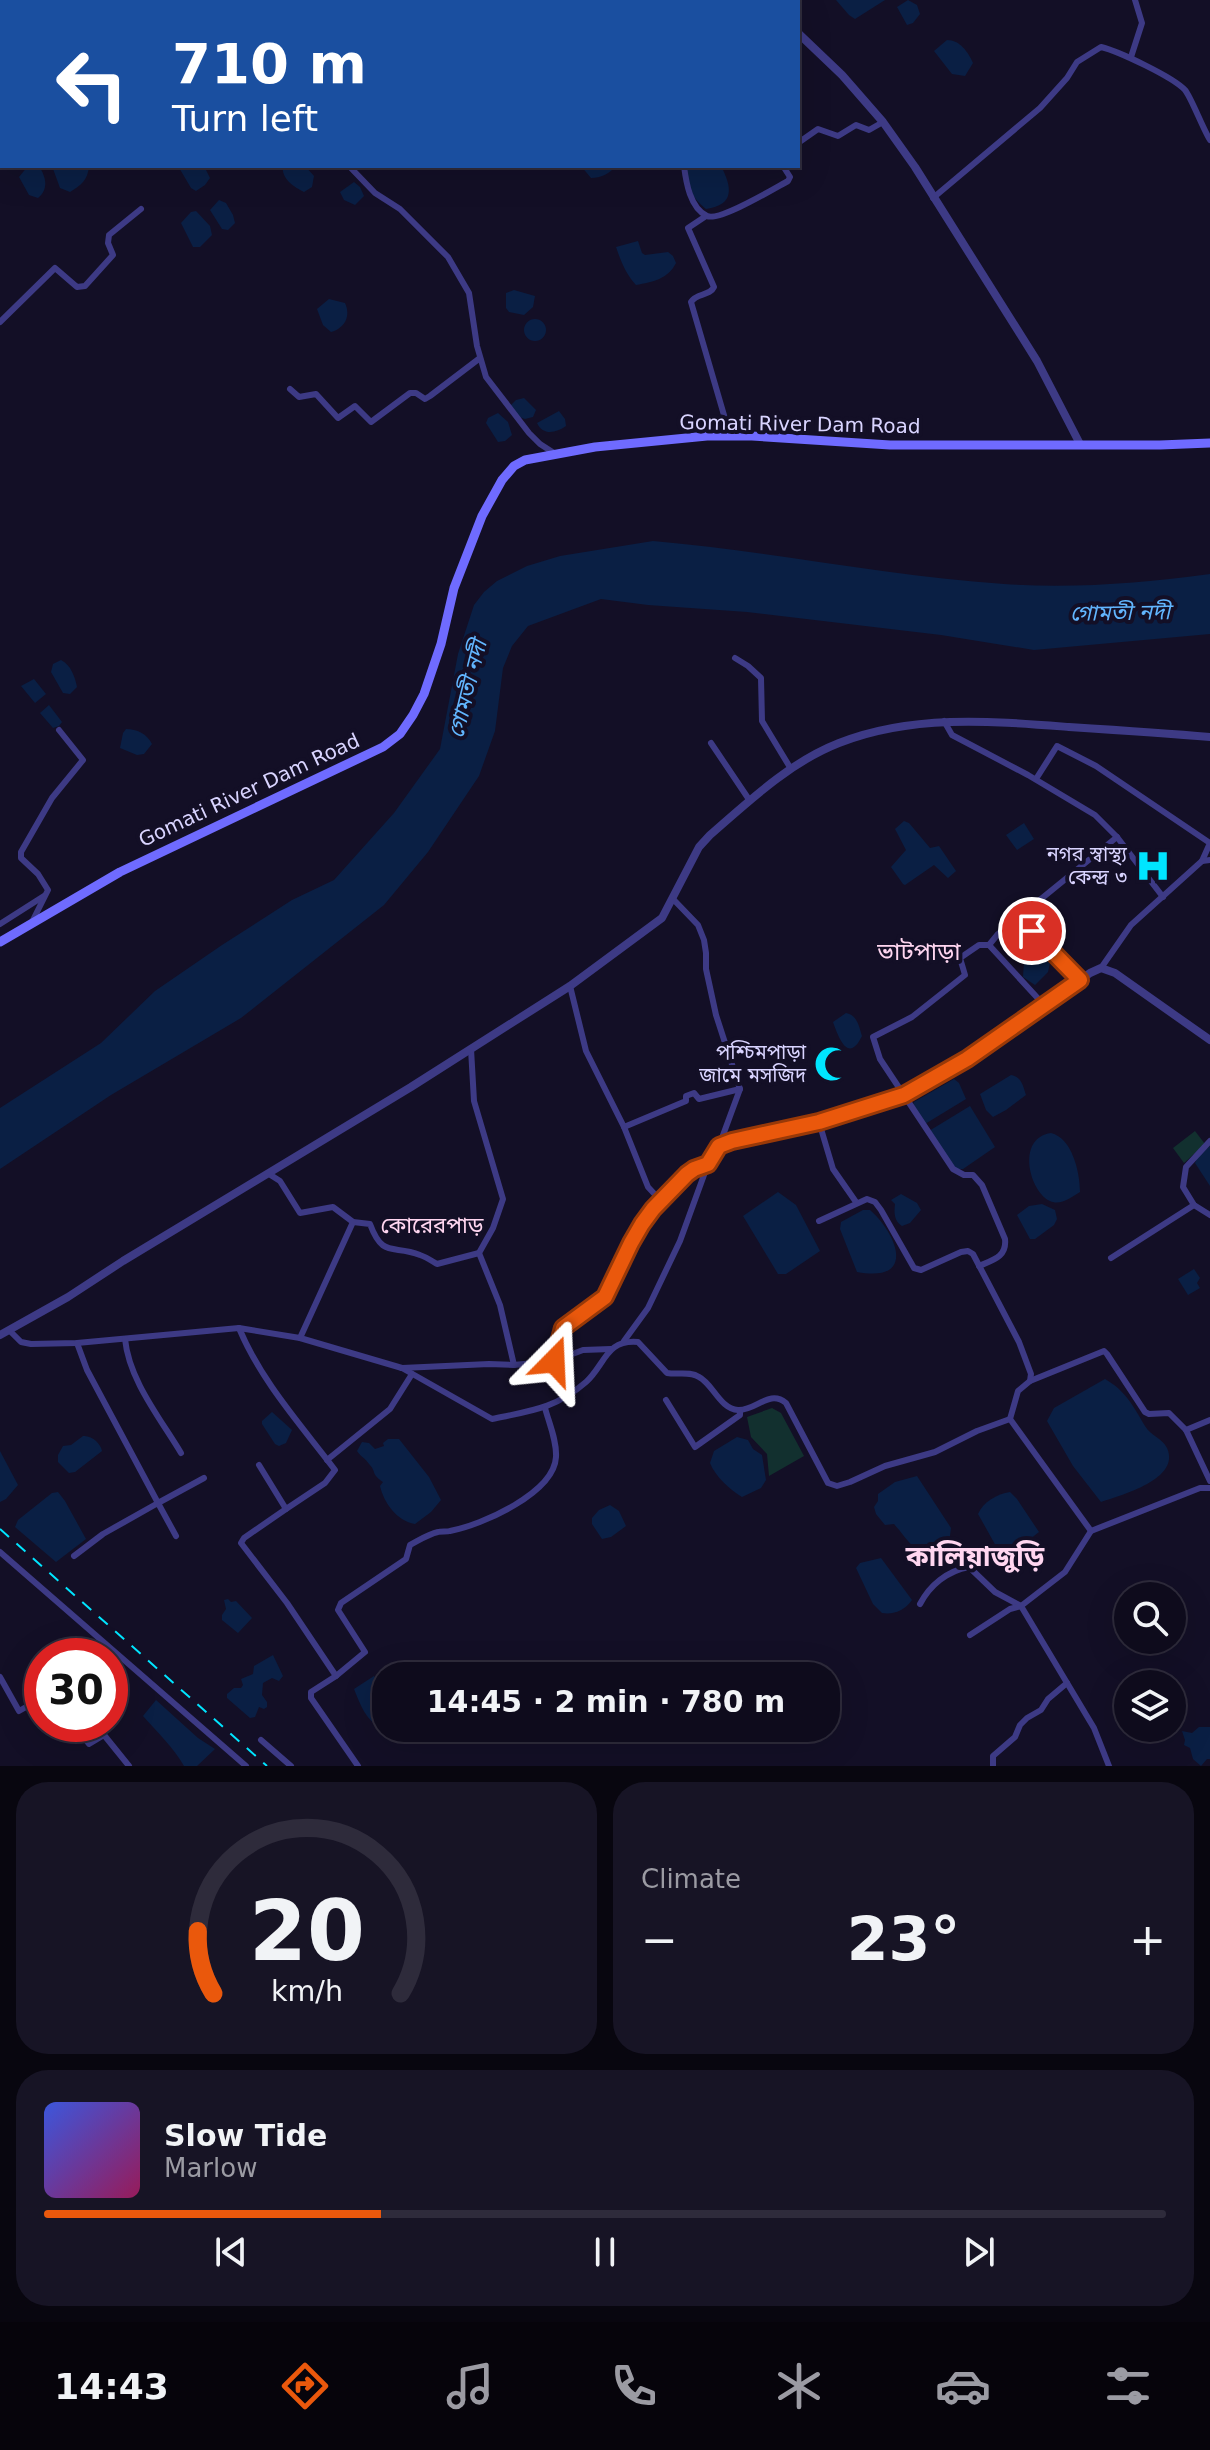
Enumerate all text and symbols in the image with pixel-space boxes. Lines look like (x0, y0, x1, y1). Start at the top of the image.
text: 710 m (172, 31, 367, 96)
icon: left (40, 32, 144, 136)
text: Turn left (172, 98, 318, 139)
street label: Gomati River Dam Road (679, 410, 921, 438)
water label: গোমতী নদী (1070, 599, 1174, 626)
water label: গোমতী নদী (443, 633, 493, 741)
street label: Gomati River Dam Road (135, 728, 363, 852)
place label: নগর স্বাস্থ্য কেন্দ্র ৩ (1046, 842, 1128, 889)
hospital icon: নগর স্বাস্থ্য কেন্দ্র ৩ (1134, 847, 1172, 885)
pin (998, 897, 1066, 965)
icon: arrive (1010, 909, 1054, 953)
district label: ভাটপাড়া (876, 938, 961, 966)
place label: পশ্চিমপাড়া জামে মসজিদ (698, 1040, 807, 1087)
mosque icon: পশ্চিমপাড়া জামে মসজিদ (813, 1045, 851, 1083)
district label: কোরেরপাড় (381, 1213, 484, 1238)
position arrow (512, 1319, 596, 1403)
district label: কালিয়াজুড়ি (905, 1540, 1045, 1573)
map controls (1114, 1582, 1186, 1742)
button: search (1114, 1582, 1186, 1654)
speed limit sign: 30 (24, 1638, 128, 1742)
button: layers (1114, 1670, 1186, 1742)
text: 14:45 · 2 min · 780 m (427, 1684, 785, 1719)
text: Climate (641, 1864, 741, 1894)
text: 20 (249, 1883, 364, 1980)
text: 23° (847, 1904, 960, 1974)
text: − (641, 1914, 678, 1965)
text: + (1129, 1914, 1166, 1965)
text: km/h (270, 1974, 343, 2008)
text: Slow Tide (164, 2118, 327, 2153)
text: Marlow (164, 2153, 257, 2183)
icon: previous (209, 2230, 253, 2274)
icon: pause (583, 2230, 627, 2274)
icon: next (957, 2230, 1001, 2274)
icon: directions (277, 2358, 333, 2414)
icon: music (442, 2358, 498, 2414)
icon: phone (606, 2358, 662, 2414)
icon: climate (771, 2358, 827, 2414)
icon: car (935, 2358, 991, 2414)
icon: filters (1100, 2358, 1156, 2414)
text: 14:43 (54, 2366, 169, 2407)

